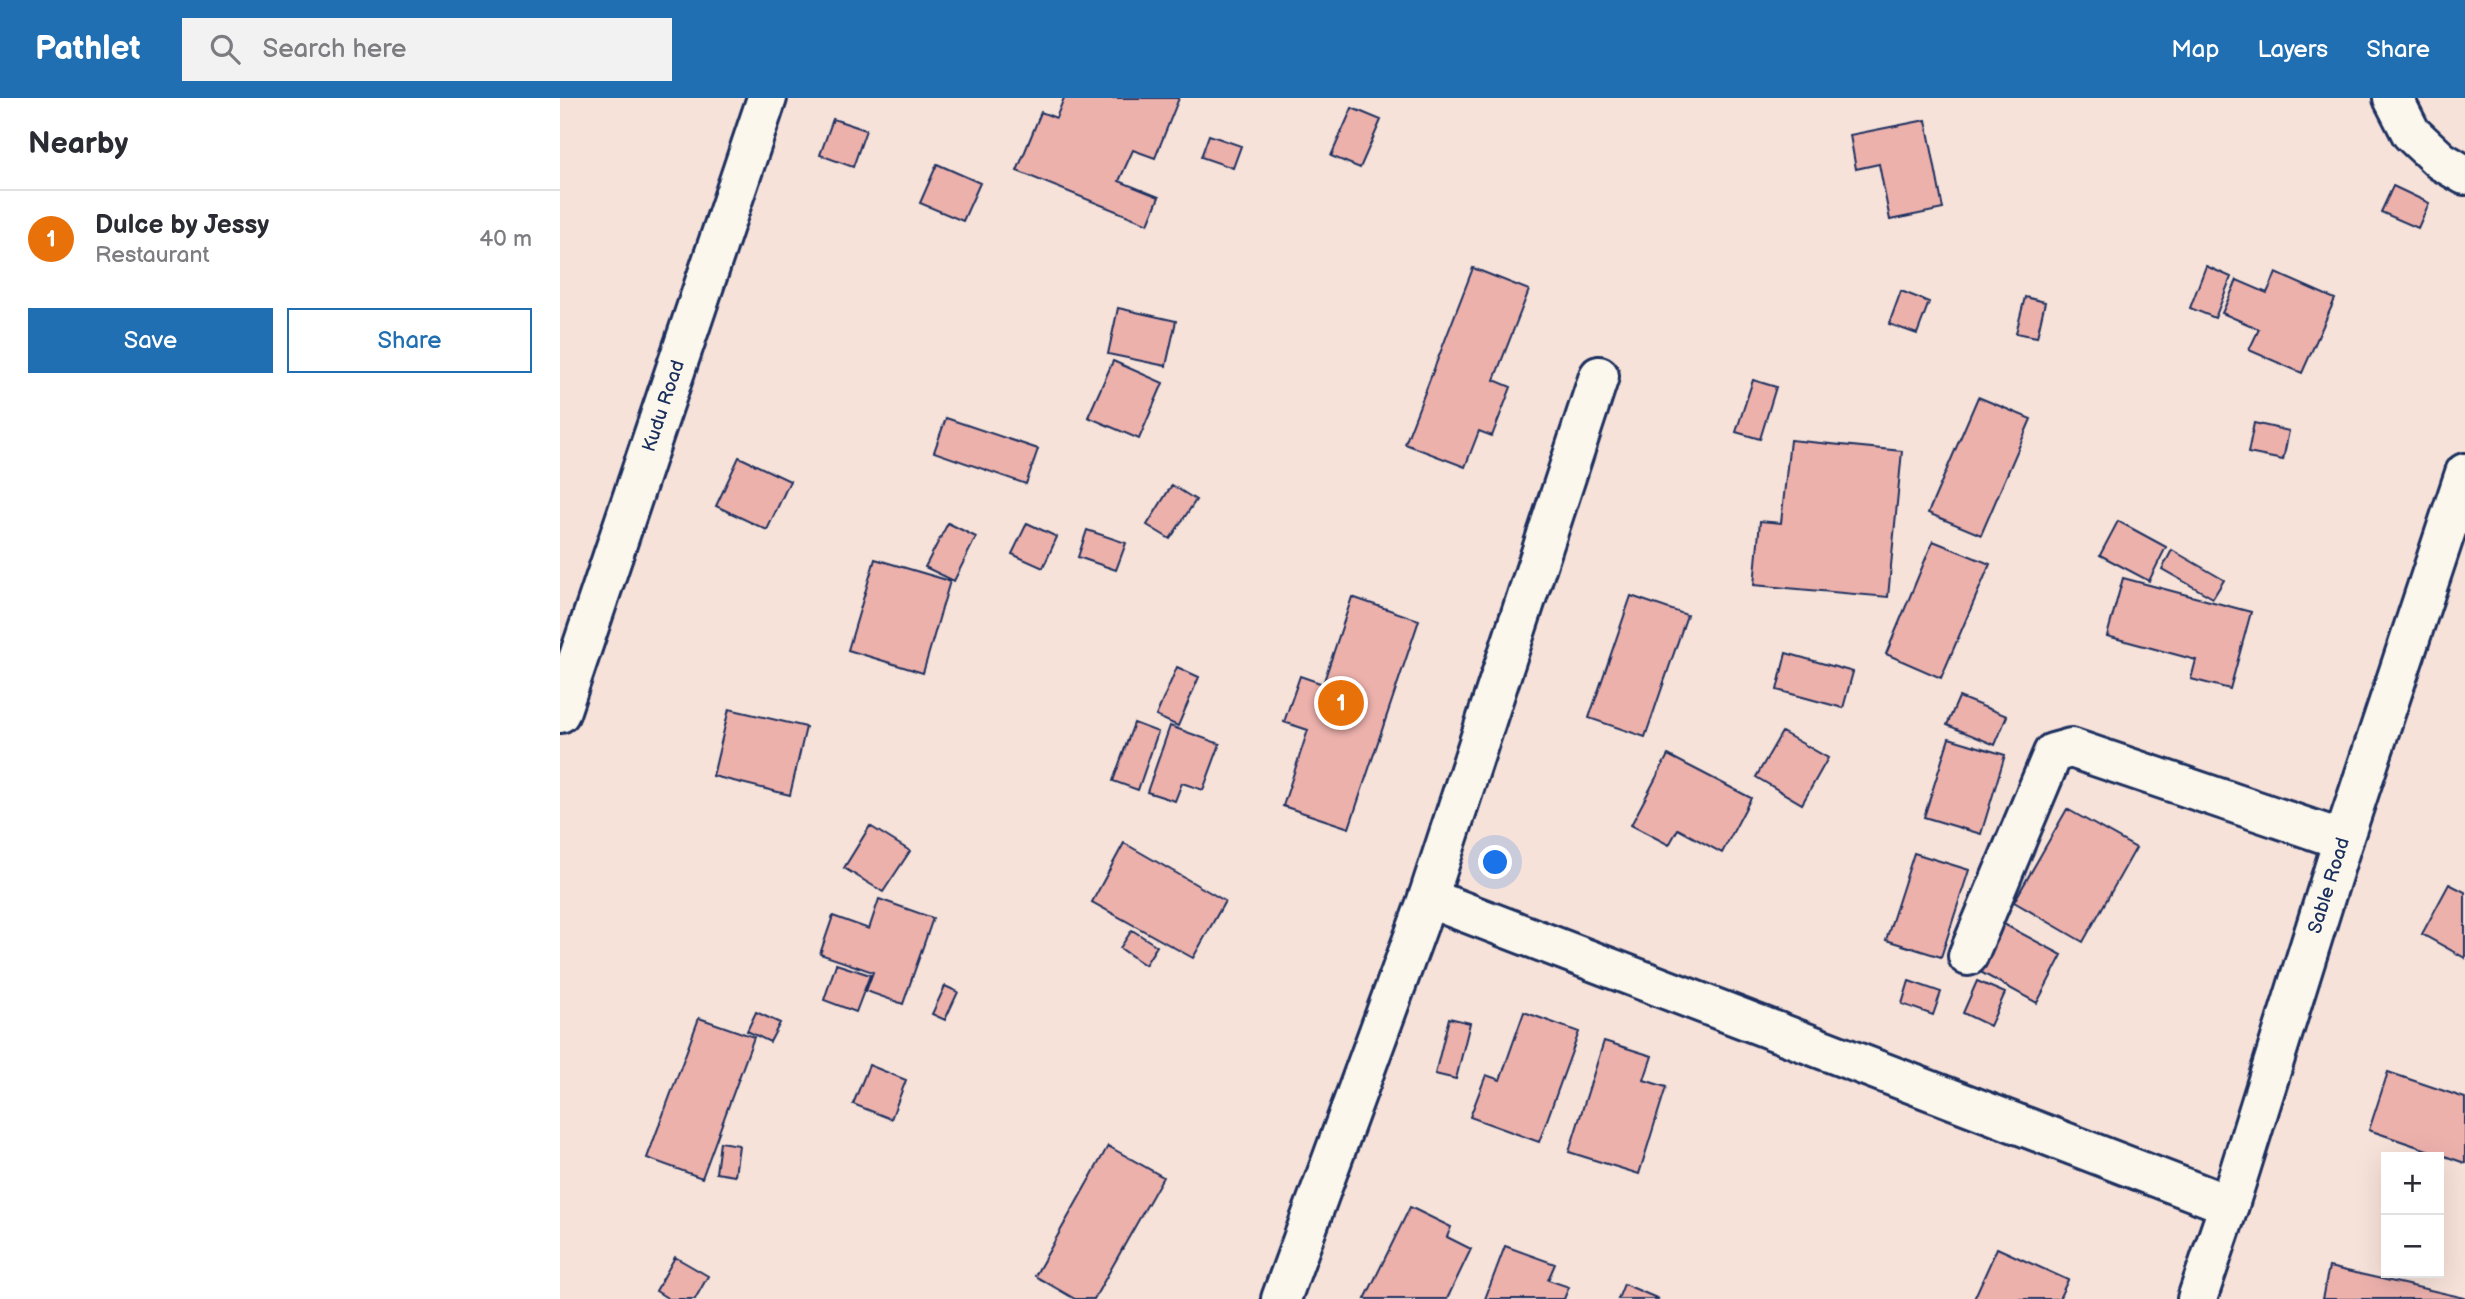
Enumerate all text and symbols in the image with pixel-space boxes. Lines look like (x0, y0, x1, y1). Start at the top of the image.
search box (182, 18, 672, 81)
text: Pathlet (35, 29, 140, 69)
icon: search (206, 30, 244, 68)
text: Search here (262, 34, 406, 65)
text: Map (2171, 35, 2219, 64)
text: Layers (2257, 35, 2328, 64)
text: Share (2366, 35, 2430, 64)
text: Nearby (28, 126, 128, 162)
text: Dulce by Jessy (95, 210, 269, 241)
text: 1 (46, 225, 56, 253)
text: 40 m (479, 225, 532, 253)
text: Restaurant (95, 241, 209, 269)
button: Save (28, 308, 273, 373)
button: Share (287, 308, 532, 373)
street label: Kudu Road (637, 357, 689, 455)
pin: 1 (1318, 677, 1364, 729)
street label: Sable Road (2303, 835, 2355, 936)
your location (1478, 845, 1512, 879)
map controls (2381, 1152, 2444, 1278)
button: + (2381, 1152, 2444, 1215)
button: − (2381, 1215, 2444, 1278)

